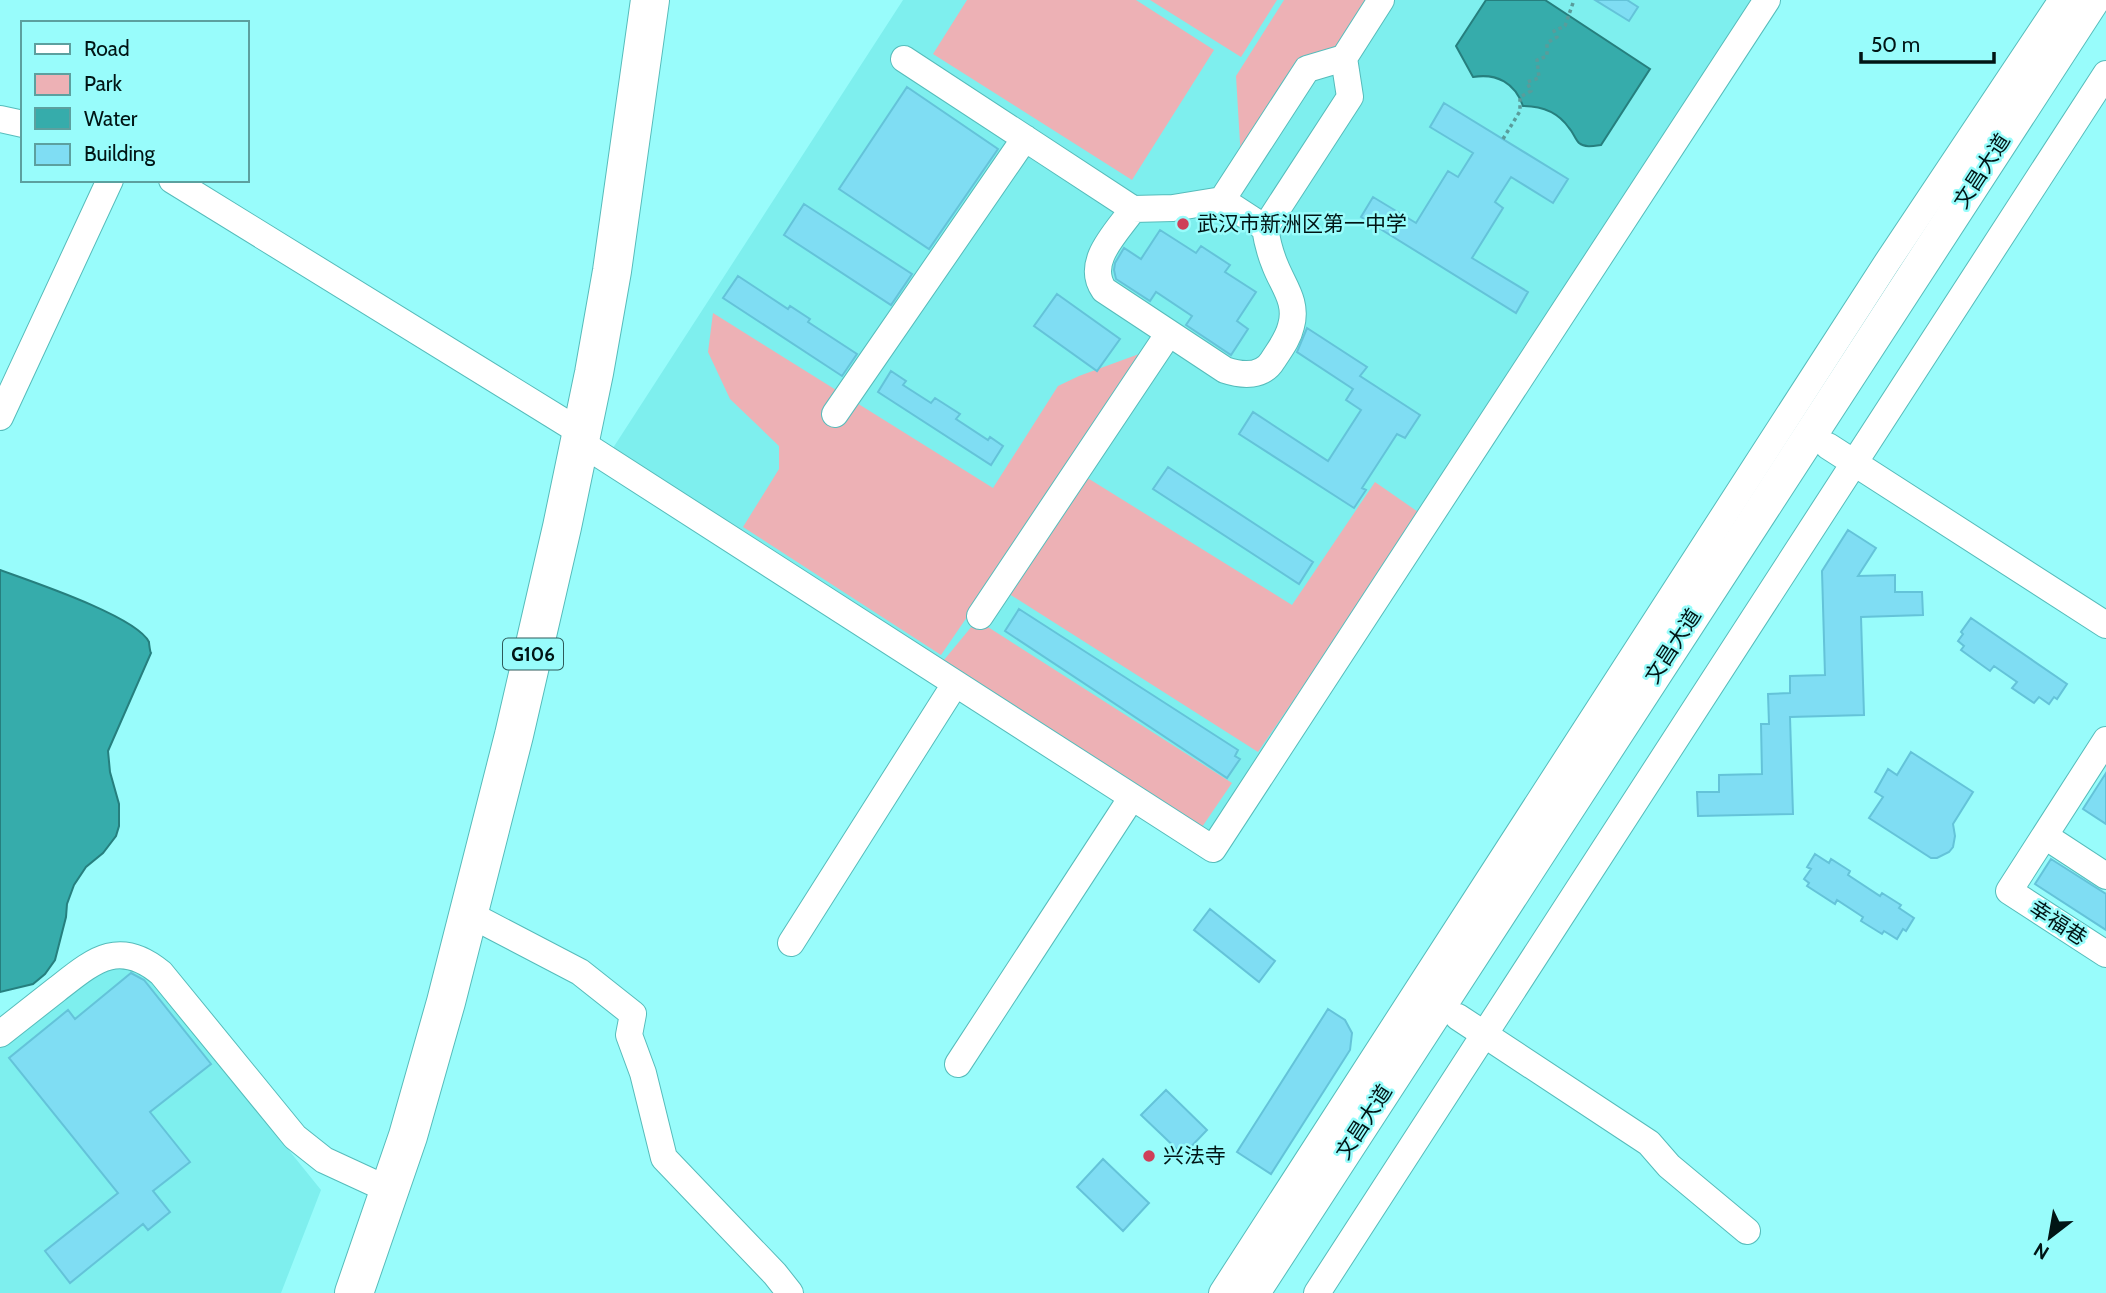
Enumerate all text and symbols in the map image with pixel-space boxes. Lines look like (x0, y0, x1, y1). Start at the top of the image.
legend (21, 21, 248, 182)
scale bar (1861, 21, 1994, 65)
text: 50 m (1871, 32, 1920, 57)
text: Road (84, 36, 130, 61)
text: Park (84, 71, 122, 96)
text: Water (84, 106, 138, 131)
street label: 文昌大道 (1948, 129, 2015, 213)
text: Building (84, 141, 156, 166)
place label: 武汉市新洲区第一中学 (1197, 211, 1407, 236)
marker: 武汉市新洲区第一中学 (1175, 216, 1191, 232)
street label: 文昌大道 (1639, 604, 1706, 688)
road number: G106 (503, 638, 563, 670)
street label: 幸福巷 (2025, 895, 2091, 950)
street label: 文昌大道 (1330, 1080, 1397, 1164)
place label: 兴法寺 (1163, 1143, 1226, 1168)
marker: 兴法寺 (1141, 1148, 1157, 1164)
north arrow (2015, 1202, 2085, 1272)
text: N (2030, 1238, 2053, 1264)

